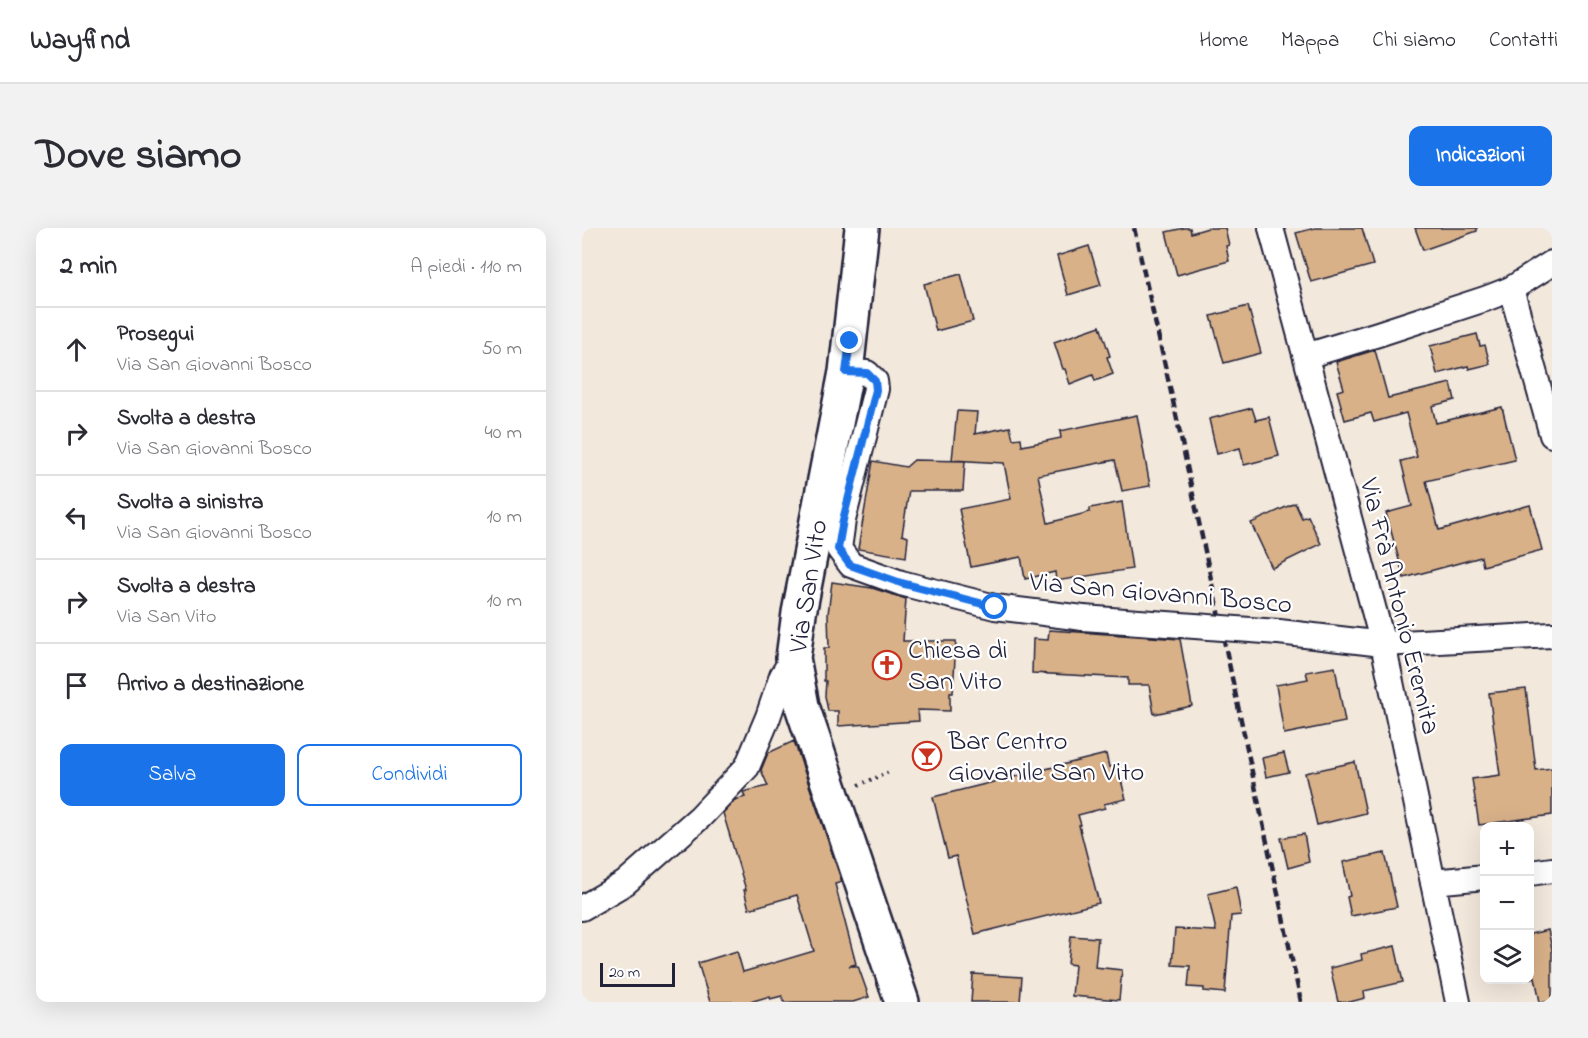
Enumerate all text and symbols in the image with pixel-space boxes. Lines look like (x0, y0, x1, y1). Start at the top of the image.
text: Wayfind (30, 21, 130, 62)
text: Home (1199, 26, 1248, 56)
text: Mappa (1281, 26, 1339, 56)
text: Chi siamo (1372, 26, 1456, 56)
text: Contatti (1489, 26, 1558, 56)
text: Dove siamo (36, 126, 242, 187)
button: Indicazioni (1409, 126, 1552, 186)
text: 2 min (60, 248, 117, 286)
text: A piedi · 110 m (410, 253, 522, 282)
text: Prosegui (117, 319, 194, 351)
route end (836, 327, 862, 353)
icon: ahead (60, 333, 93, 366)
text: 50 m (481, 335, 522, 364)
text: Via San Giovanni Bosco (117, 351, 312, 380)
text: Svolta a destra (117, 403, 256, 435)
icon: right (60, 417, 93, 450)
text: 40 m (485, 419, 522, 448)
text: Via San Giovanni Bosco (117, 435, 312, 464)
street label: Via Frà Antonio Eremita (1348, 473, 1449, 739)
text: Svolta a sinistra (117, 487, 264, 519)
icon: left (60, 501, 93, 534)
text: 10 m (486, 503, 522, 532)
street label: Via San Vito (780, 517, 839, 657)
text: Via San Giovanni Bosco (117, 519, 312, 548)
street label: Via San Giovanni Bosco (1027, 564, 1294, 625)
text: Svolta a destra (117, 571, 256, 603)
icon: right (60, 585, 93, 618)
text: 10 m (486, 587, 522, 616)
route start (981, 593, 1007, 619)
text: Via San Vito (117, 603, 216, 632)
place label: Chiesa di San Vito (908, 632, 1008, 702)
church icon: Chiesa di San Vito (871, 649, 903, 681)
icon: arrive (60, 669, 93, 702)
text: Arrivo a destinazione (117, 669, 304, 701)
place label: Bar Centro Giovanile San Vito (947, 723, 1144, 793)
bar icon: Bar Centro Giovanile San Vito (911, 740, 943, 772)
button: Salva (60, 744, 285, 806)
button: Condividi (297, 744, 522, 806)
map controls (1480, 822, 1534, 984)
button: + (1480, 822, 1534, 876)
button: − (1480, 876, 1534, 930)
button: layers (1480, 930, 1534, 984)
scale bar (600, 960, 675, 988)
text: 20 m (609, 961, 640, 985)

